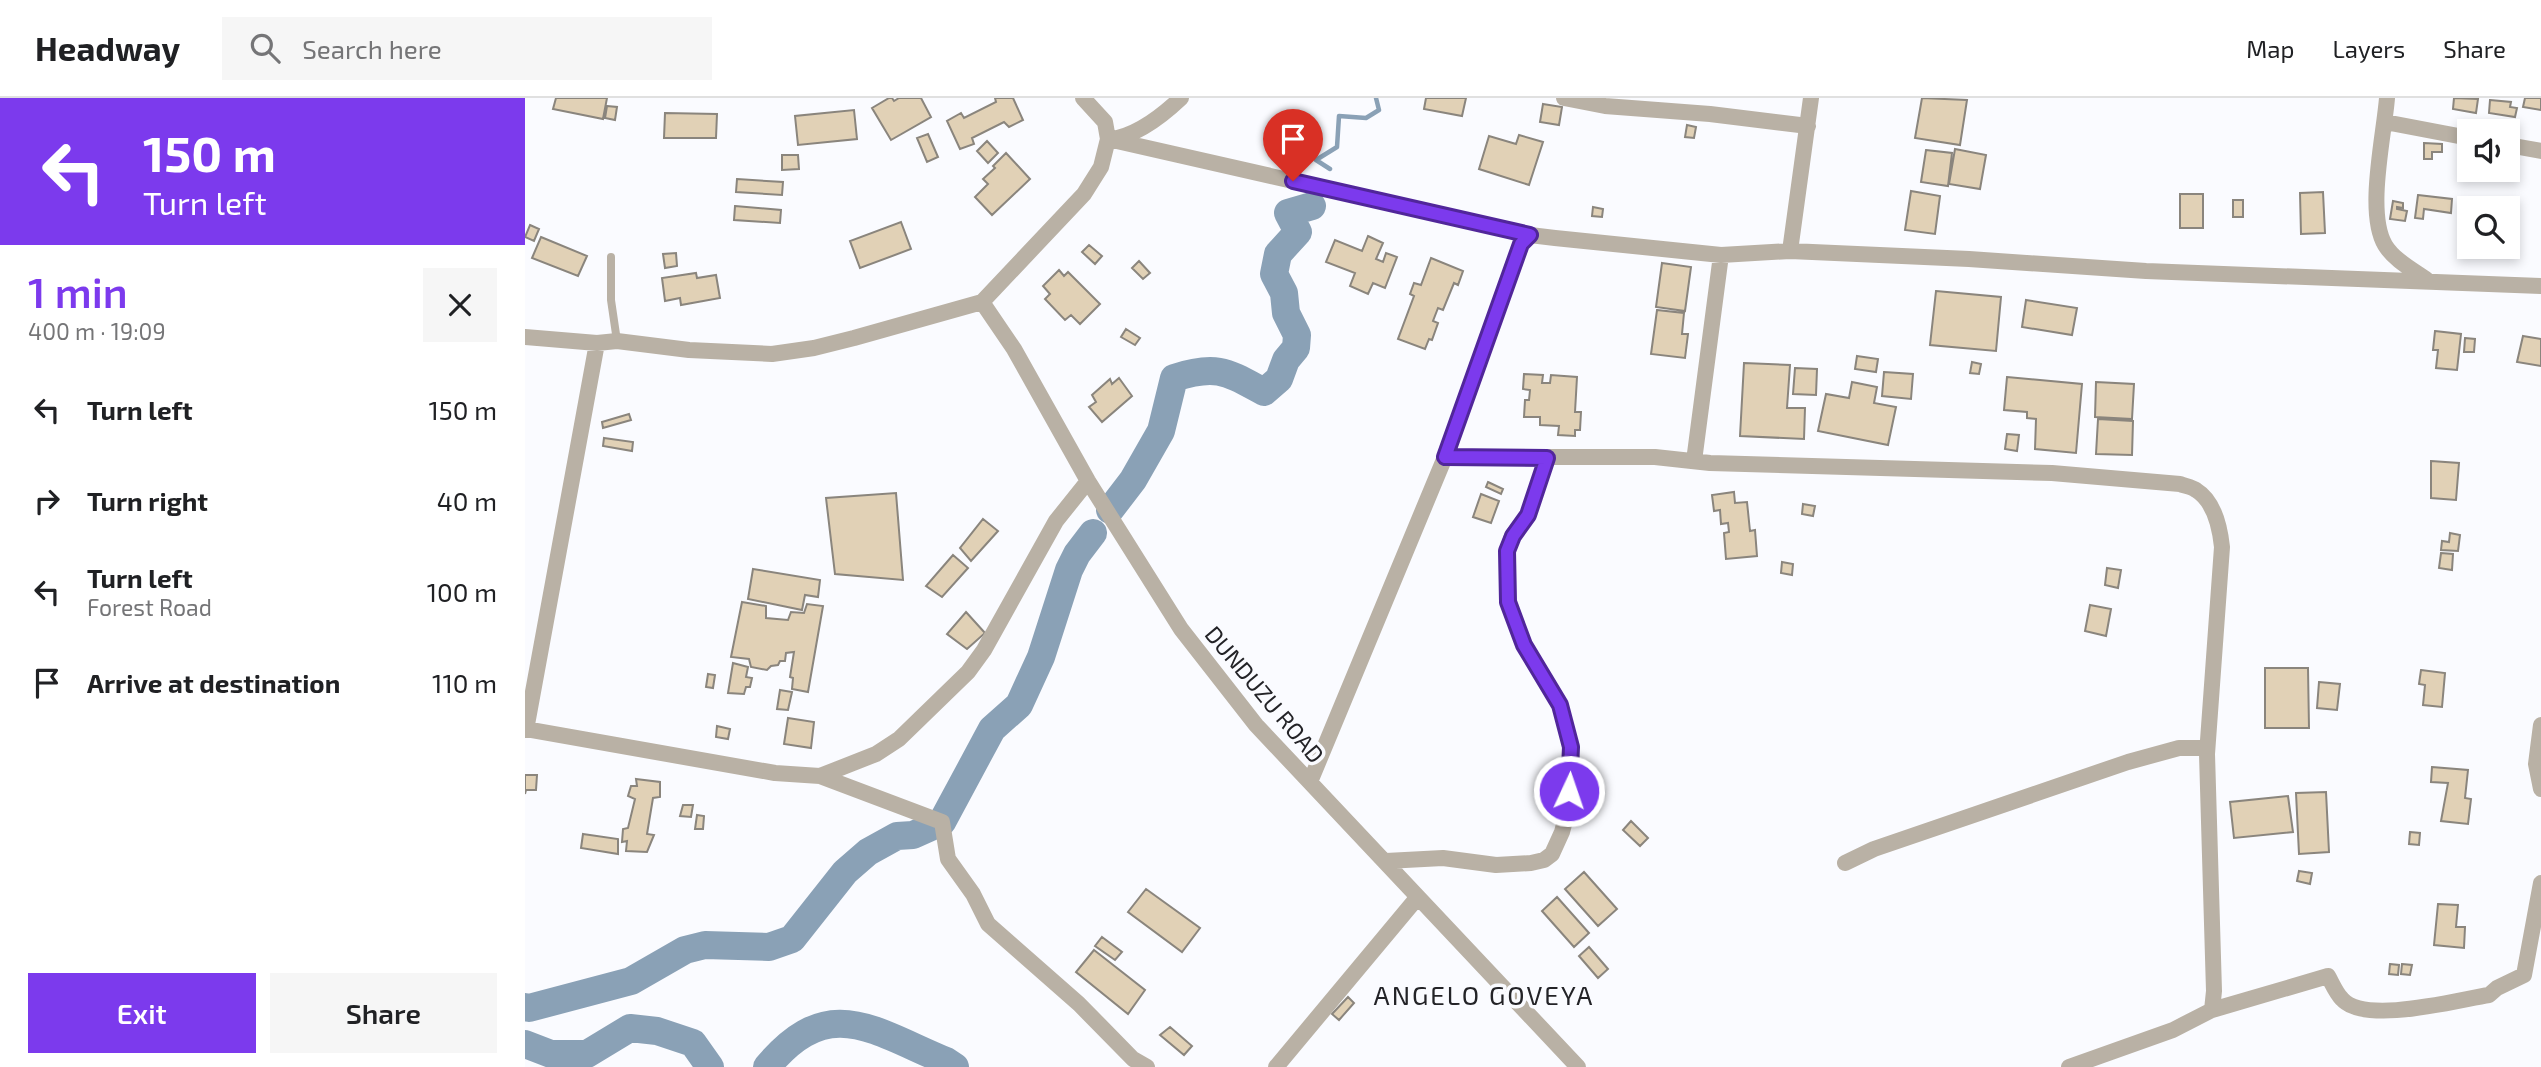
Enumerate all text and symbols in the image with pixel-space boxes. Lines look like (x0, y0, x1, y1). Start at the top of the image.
search box (222, 17, 712, 80)
text: Headway (35, 28, 180, 68)
icon: search (246, 29, 284, 67)
text: Search here (302, 33, 442, 64)
text: Map (2246, 34, 2294, 63)
text: Layers (2332, 34, 2405, 63)
text: Share (2443, 34, 2506, 63)
pin (1263, 109, 1323, 181)
map controls (2457, 119, 2520, 259)
button: sound (2457, 119, 2520, 182)
icon: arrive (1274, 120, 1312, 158)
text: 150 m (143, 123, 276, 182)
icon: left (28, 126, 119, 217)
text: Turn left (143, 183, 267, 221)
button: search (2457, 196, 2520, 259)
text: 1 min (28, 266, 128, 316)
button: close (423, 268, 497, 342)
text: 400 m · 19:09 (28, 317, 166, 345)
icon: left (28, 391, 66, 429)
text: Turn left (87, 394, 193, 425)
text: 150 m (428, 394, 497, 425)
icon: right (28, 482, 66, 520)
text: Turn right (87, 485, 208, 516)
text: 40 m (437, 485, 497, 516)
text: Turn left (87, 562, 193, 593)
icon: left (28, 573, 66, 611)
text: 100 m (427, 576, 497, 607)
text: Forest Road (87, 593, 212, 621)
street label: DUNDUZU ROAD (1200, 620, 1330, 768)
icon: arrive (28, 664, 66, 702)
text: Arrive at destination (87, 667, 340, 698)
text: 110 m (432, 667, 497, 698)
position arrow (1532, 754, 1606, 828)
button: Exit (28, 973, 256, 1053)
button: Share (270, 973, 497, 1053)
district label: ANGELO GOVEYA (1373, 979, 1595, 1010)

